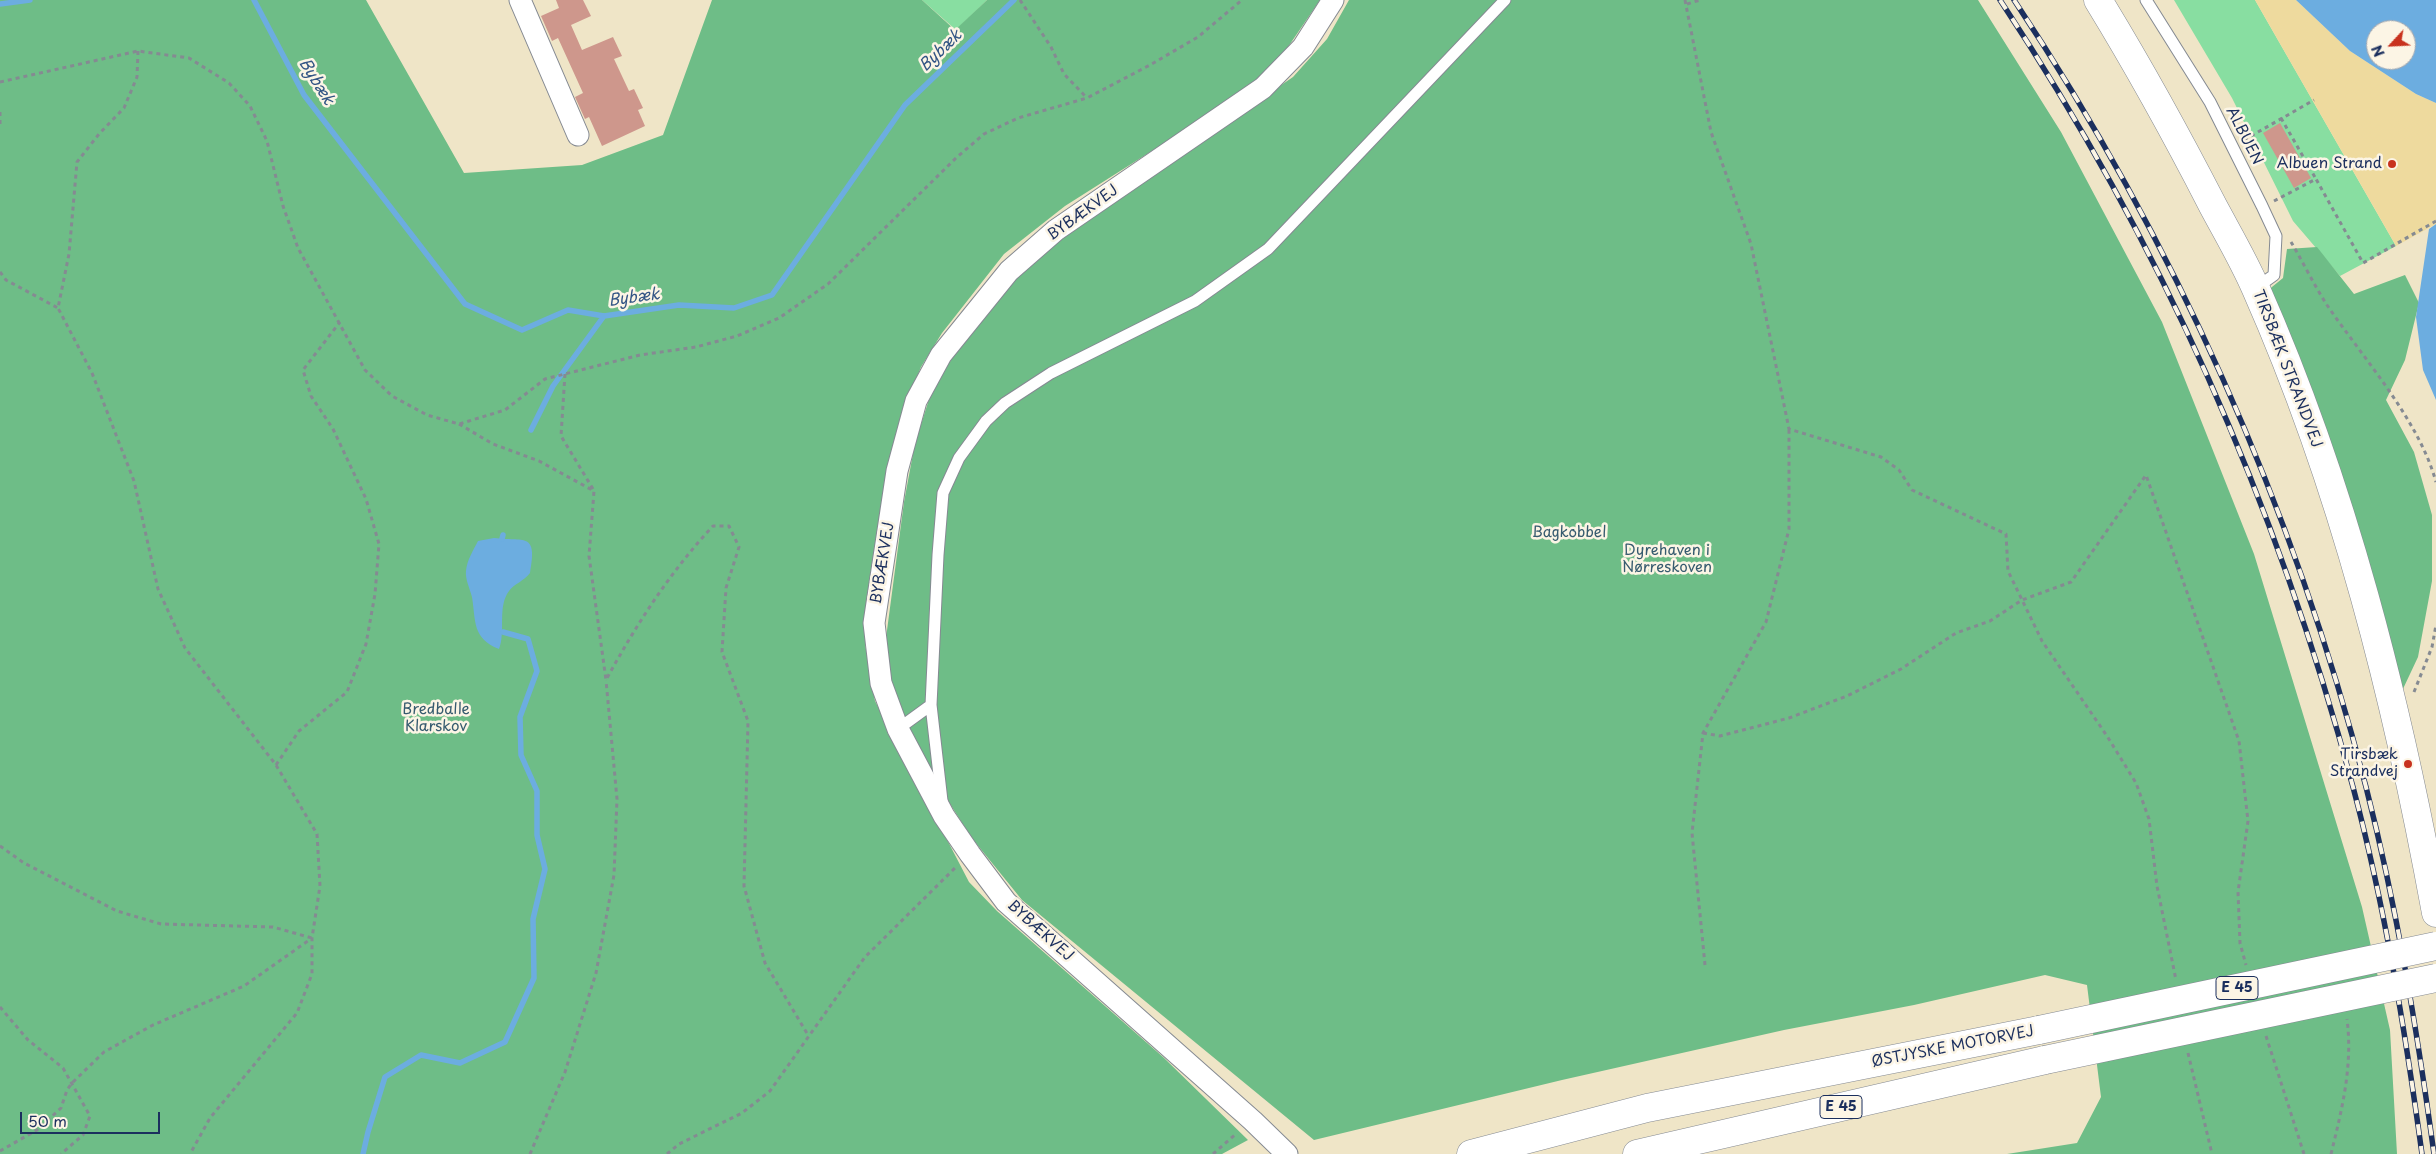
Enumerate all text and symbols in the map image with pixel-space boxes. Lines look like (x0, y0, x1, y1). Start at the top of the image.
north arrow (2366, 20, 2416, 70)
water label: Bybæk (916, 26, 966, 76)
text: N (2366, 42, 2390, 61)
water label: Bybæk (294, 55, 338, 109)
street label: ALBUEN (2222, 104, 2266, 168)
place label: Albuen Strand (2277, 155, 2382, 173)
marker: Albuen Strand (2386, 158, 2398, 170)
street label: BYBÆKVEJ (1044, 181, 1122, 245)
water label: Bybæk (607, 285, 661, 311)
street label: TIRSBÆK STRANDVEJ (2249, 288, 2325, 450)
street label: BYBÆKVEJ (868, 521, 898, 605)
park label: Bagkobbel (1532, 524, 1606, 542)
park label: Dyrehaven i Nørreskoven (1622, 542, 1712, 577)
park label: Bredballe Klarskov (402, 701, 470, 736)
place label: Tirsbæk Strandvej (2330, 746, 2398, 781)
marker: Tirsbæk Strandvej (2402, 758, 2414, 770)
street label: BYBÆKVEJ (1003, 897, 1077, 965)
road number: E 45 (2216, 976, 2258, 1000)
street label: ØSTJYSKE MOTORVEJ (1870, 1022, 2036, 1072)
road number: E 45 (1820, 1096, 1862, 1118)
scale bar (22, 1102, 162, 1134)
text: 50 m (28, 1109, 67, 1132)

